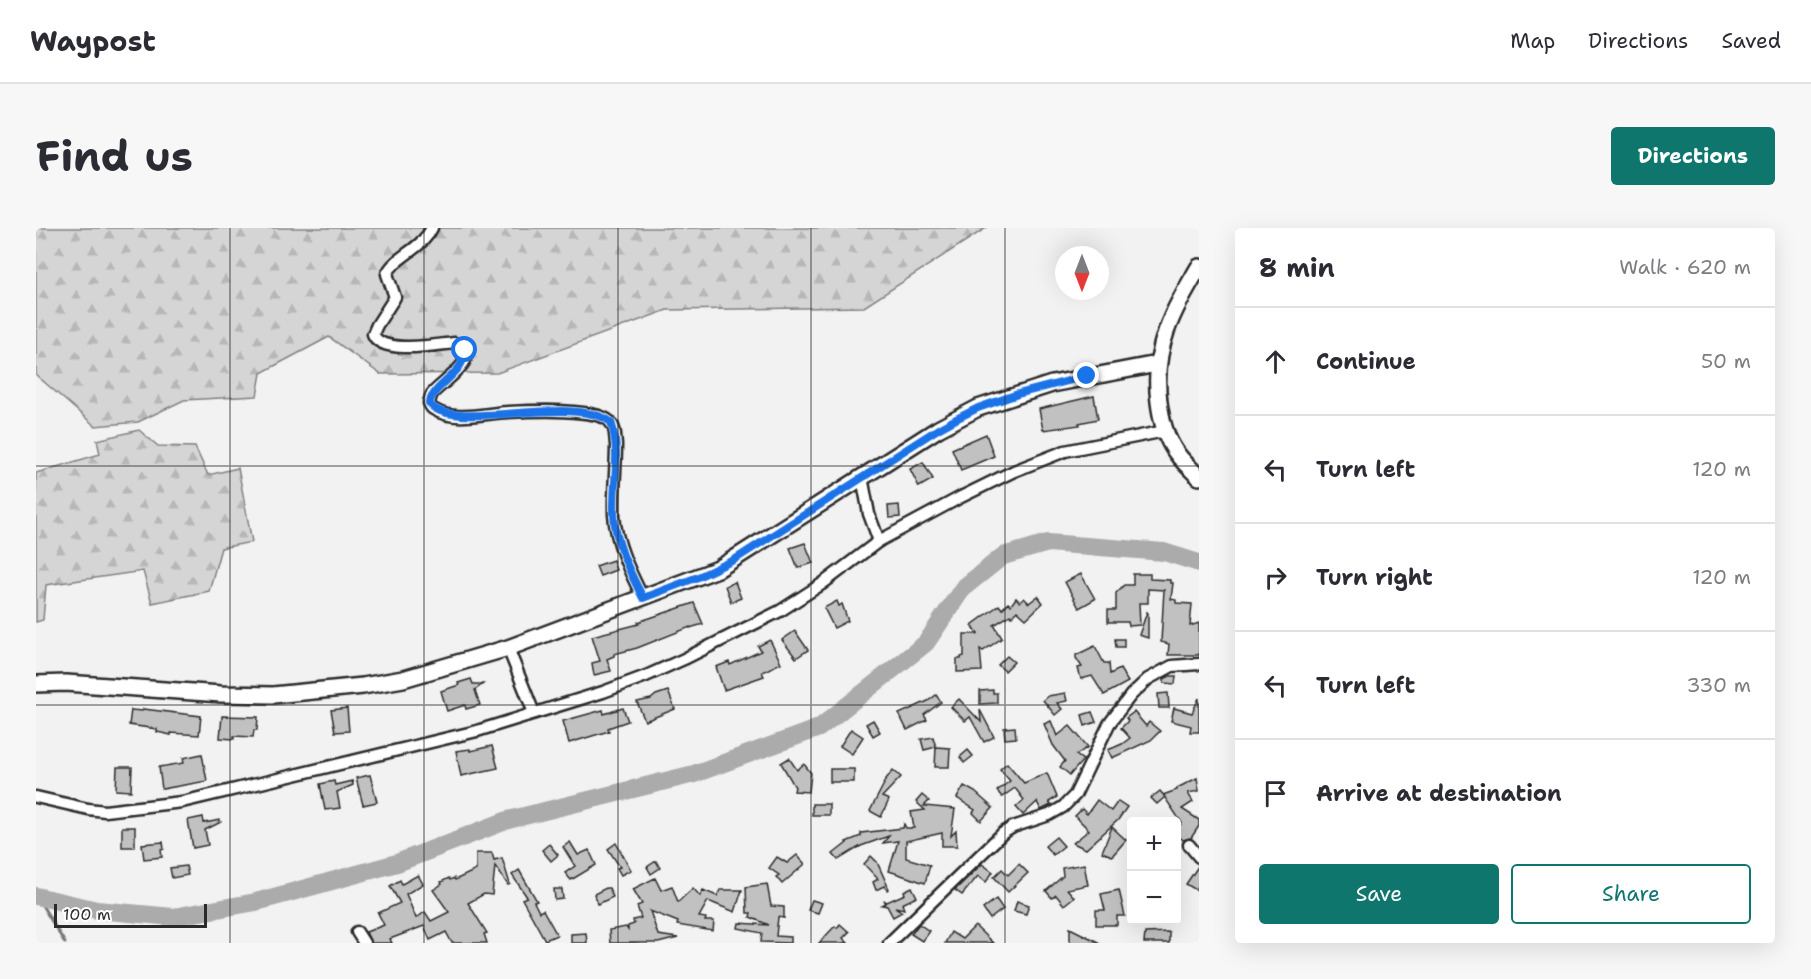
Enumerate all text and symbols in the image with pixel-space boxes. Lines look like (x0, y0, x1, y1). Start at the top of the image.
text: Waypost (30, 22, 156, 60)
text: Map (1510, 27, 1555, 55)
text: Directions (1588, 27, 1688, 55)
text: Saved (1721, 27, 1781, 55)
button: Directions (1611, 127, 1775, 185)
text: Find us (36, 128, 193, 184)
north arrow (1055, 246, 1109, 300)
text: 8 min (1259, 250, 1335, 285)
text: Walk · 620 m (1619, 254, 1751, 280)
route start (451, 336, 477, 362)
icon: ahead (1259, 345, 1292, 378)
text: Continue (1316, 347, 1416, 376)
text: 50 m (1701, 348, 1751, 374)
route end (1073, 362, 1099, 388)
icon: left (1259, 453, 1292, 486)
text: Turn left (1316, 455, 1415, 484)
text: 120 m (1692, 456, 1751, 482)
icon: right (1259, 561, 1292, 594)
text: Turn right (1316, 563, 1433, 592)
text: 120 m (1692, 564, 1751, 590)
icon: left (1259, 669, 1292, 702)
text: Turn left (1316, 671, 1415, 700)
text: 330 m (1687, 672, 1751, 698)
icon: arrive (1259, 777, 1292, 810)
text: Arrive at destination (1316, 779, 1562, 808)
map controls (1127, 817, 1181, 925)
button: + (1127, 817, 1181, 871)
button: Save (1259, 864, 1499, 924)
button: Share (1511, 864, 1751, 924)
button: − (1127, 871, 1181, 925)
scale bar (54, 901, 207, 928)
text: 100 m (63, 904, 111, 925)

